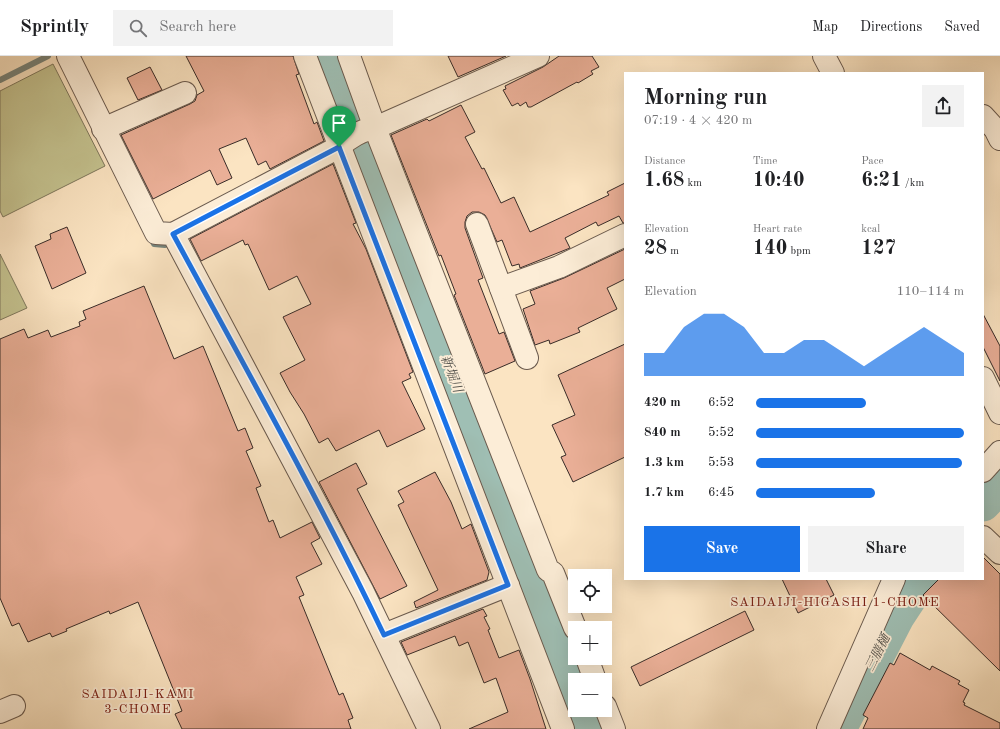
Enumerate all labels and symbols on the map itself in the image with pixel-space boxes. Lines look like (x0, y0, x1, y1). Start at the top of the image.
pin (322, 106, 356, 147)
water label: 新堀川 (438, 353, 466, 396)
district label: SAIDAIJI-HIGASHI 1-CHOME (730, 596, 940, 609)
water label: 三膳樋 (862, 630, 894, 673)
district label: SAIDAIJI-KAMI 3-CHOME (82, 688, 194, 716)

